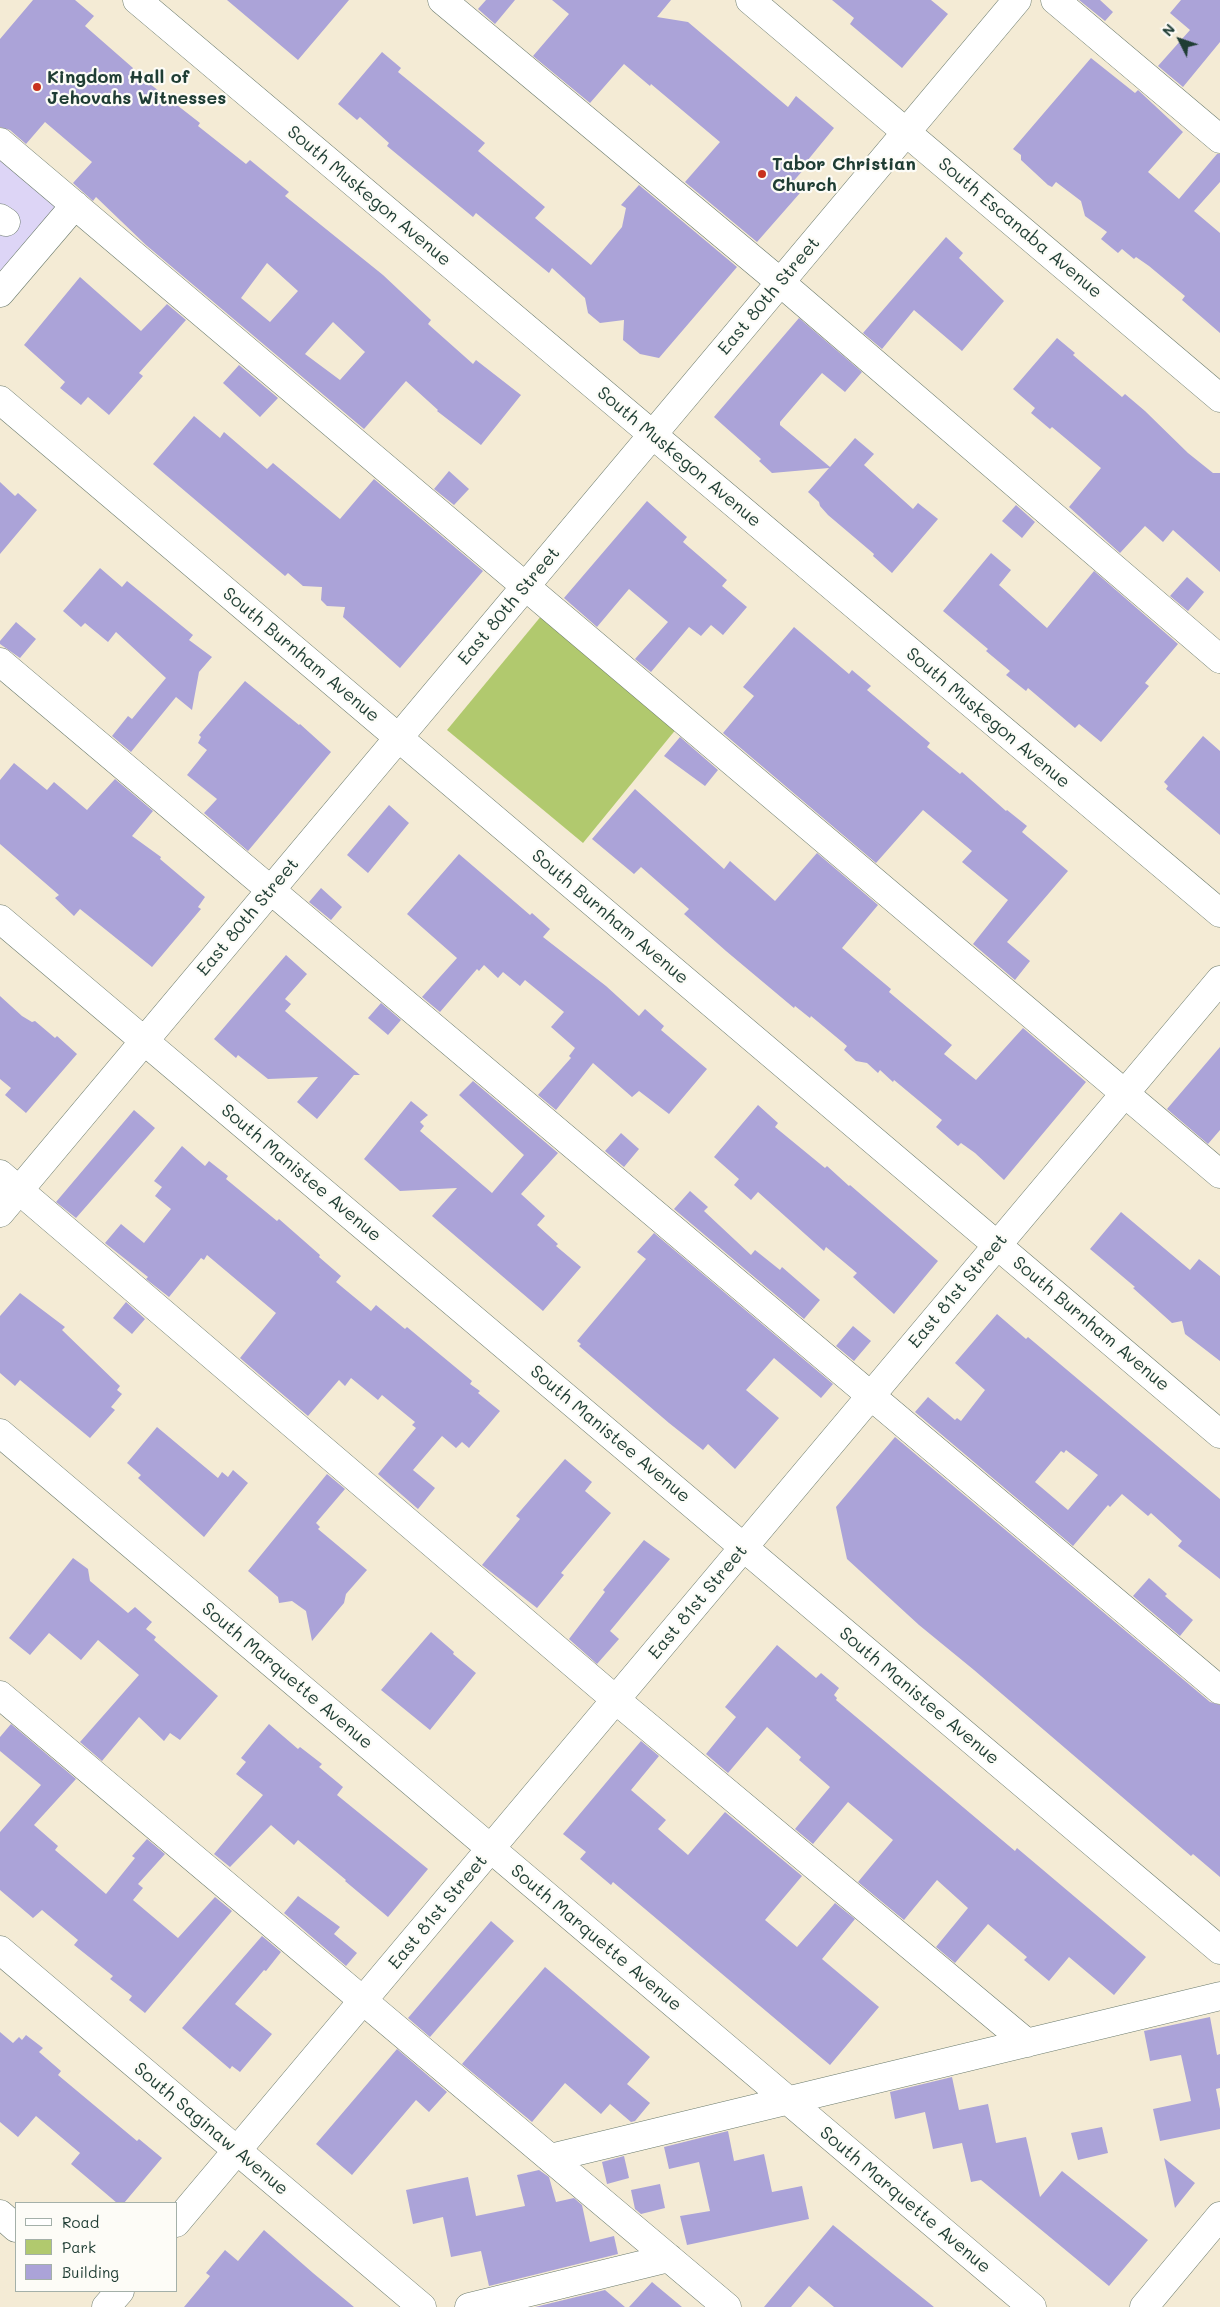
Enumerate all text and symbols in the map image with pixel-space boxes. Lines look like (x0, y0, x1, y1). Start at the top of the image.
north arrow (1155, 15, 1205, 65)
text: N (1158, 20, 1179, 40)
place label: Kingdom Hall of Jehovahs Witnesses (47, 66, 226, 108)
marker: Kingdom Hall of Jehovahs Witnesses (31, 81, 43, 93)
street label: South Muskegon Avenue (283, 121, 455, 271)
place label: Tabor Christian Church (772, 153, 916, 195)
street label: South Escanaba Avenue (934, 153, 1106, 303)
marker: Tabor Christian Church (756, 168, 768, 180)
street label: East 80th Street (713, 233, 825, 359)
street label: South Muskegon Avenue (593, 382, 765, 532)
street label: East 80th Street (453, 543, 565, 669)
street label: South Burnham Avenue (218, 583, 384, 727)
street label: South Muskegon Avenue (902, 643, 1074, 793)
street label: South Burnham Avenue (527, 845, 693, 989)
street label: East 80th Street (192, 854, 304, 980)
street label: South Manistee Avenue (216, 1100, 386, 1246)
street label: East 81st Street (904, 1229, 1012, 1353)
street label: South Burnham Avenue (1008, 1252, 1174, 1396)
street label: South Manistee Avenue (525, 1361, 695, 1507)
street label: East 81st Street (644, 1540, 752, 1664)
street label: South Marquette Avenue (197, 1598, 377, 1754)
street label: South Manistee Avenue (834, 1623, 1004, 1769)
street label: East 81st Street (384, 1850, 492, 1974)
street label: South Marquette Avenue (506, 1860, 686, 2016)
street label: South Saginaw Avenue (129, 2058, 293, 2200)
street label: South Marquette Avenue (815, 2122, 995, 2278)
legend (15, 2202, 178, 2292)
text: Road (62, 2212, 99, 2232)
text: Park (62, 2237, 96, 2257)
text: Building (62, 2262, 119, 2282)

